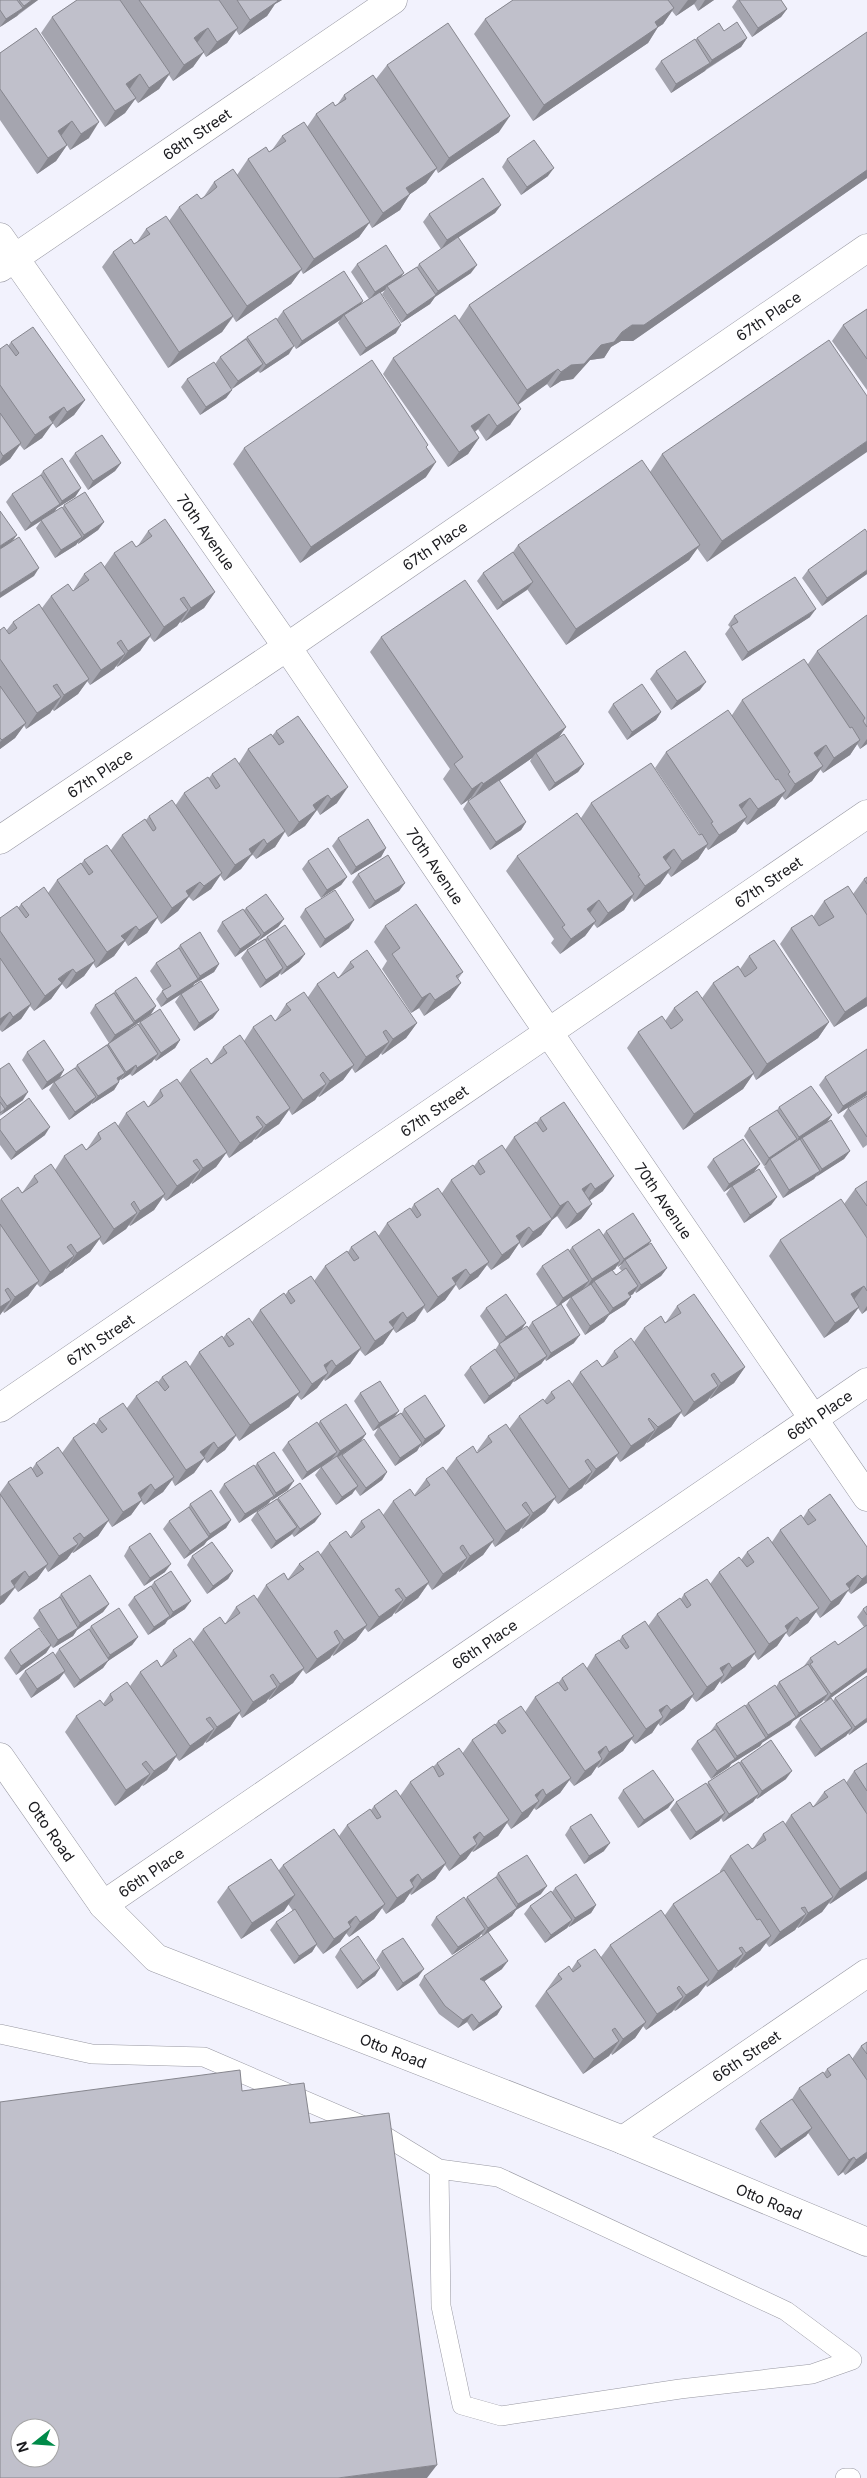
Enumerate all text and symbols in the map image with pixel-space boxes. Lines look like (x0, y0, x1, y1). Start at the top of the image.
street label: 68th Street (159, 104, 235, 164)
street label: 67th Place (732, 287, 804, 345)
street label: 70th Avenue (173, 490, 240, 574)
street label: 67th Place (398, 516, 471, 574)
street label: 67th Place (63, 744, 136, 802)
street label: 70th Avenue (403, 824, 468, 908)
street label: 67th Street (730, 852, 806, 912)
street label: 67th Street (396, 1081, 472, 1141)
street label: 70th Avenue (631, 1158, 697, 1242)
street label: 67th Street (62, 1310, 138, 1370)
street label: 66th Place (783, 1385, 856, 1444)
street label: 66th Place (448, 1615, 521, 1673)
street label: Otto Road (24, 1797, 79, 1865)
street label: 66th Place (114, 1843, 187, 1901)
street label: 66th Street (708, 2026, 784, 2086)
street label: Otto Road (357, 2029, 430, 2072)
street label: Otto Road (733, 2179, 805, 2223)
north arrow (10, 2418, 60, 2468)
text: N (12, 2439, 32, 2455)

